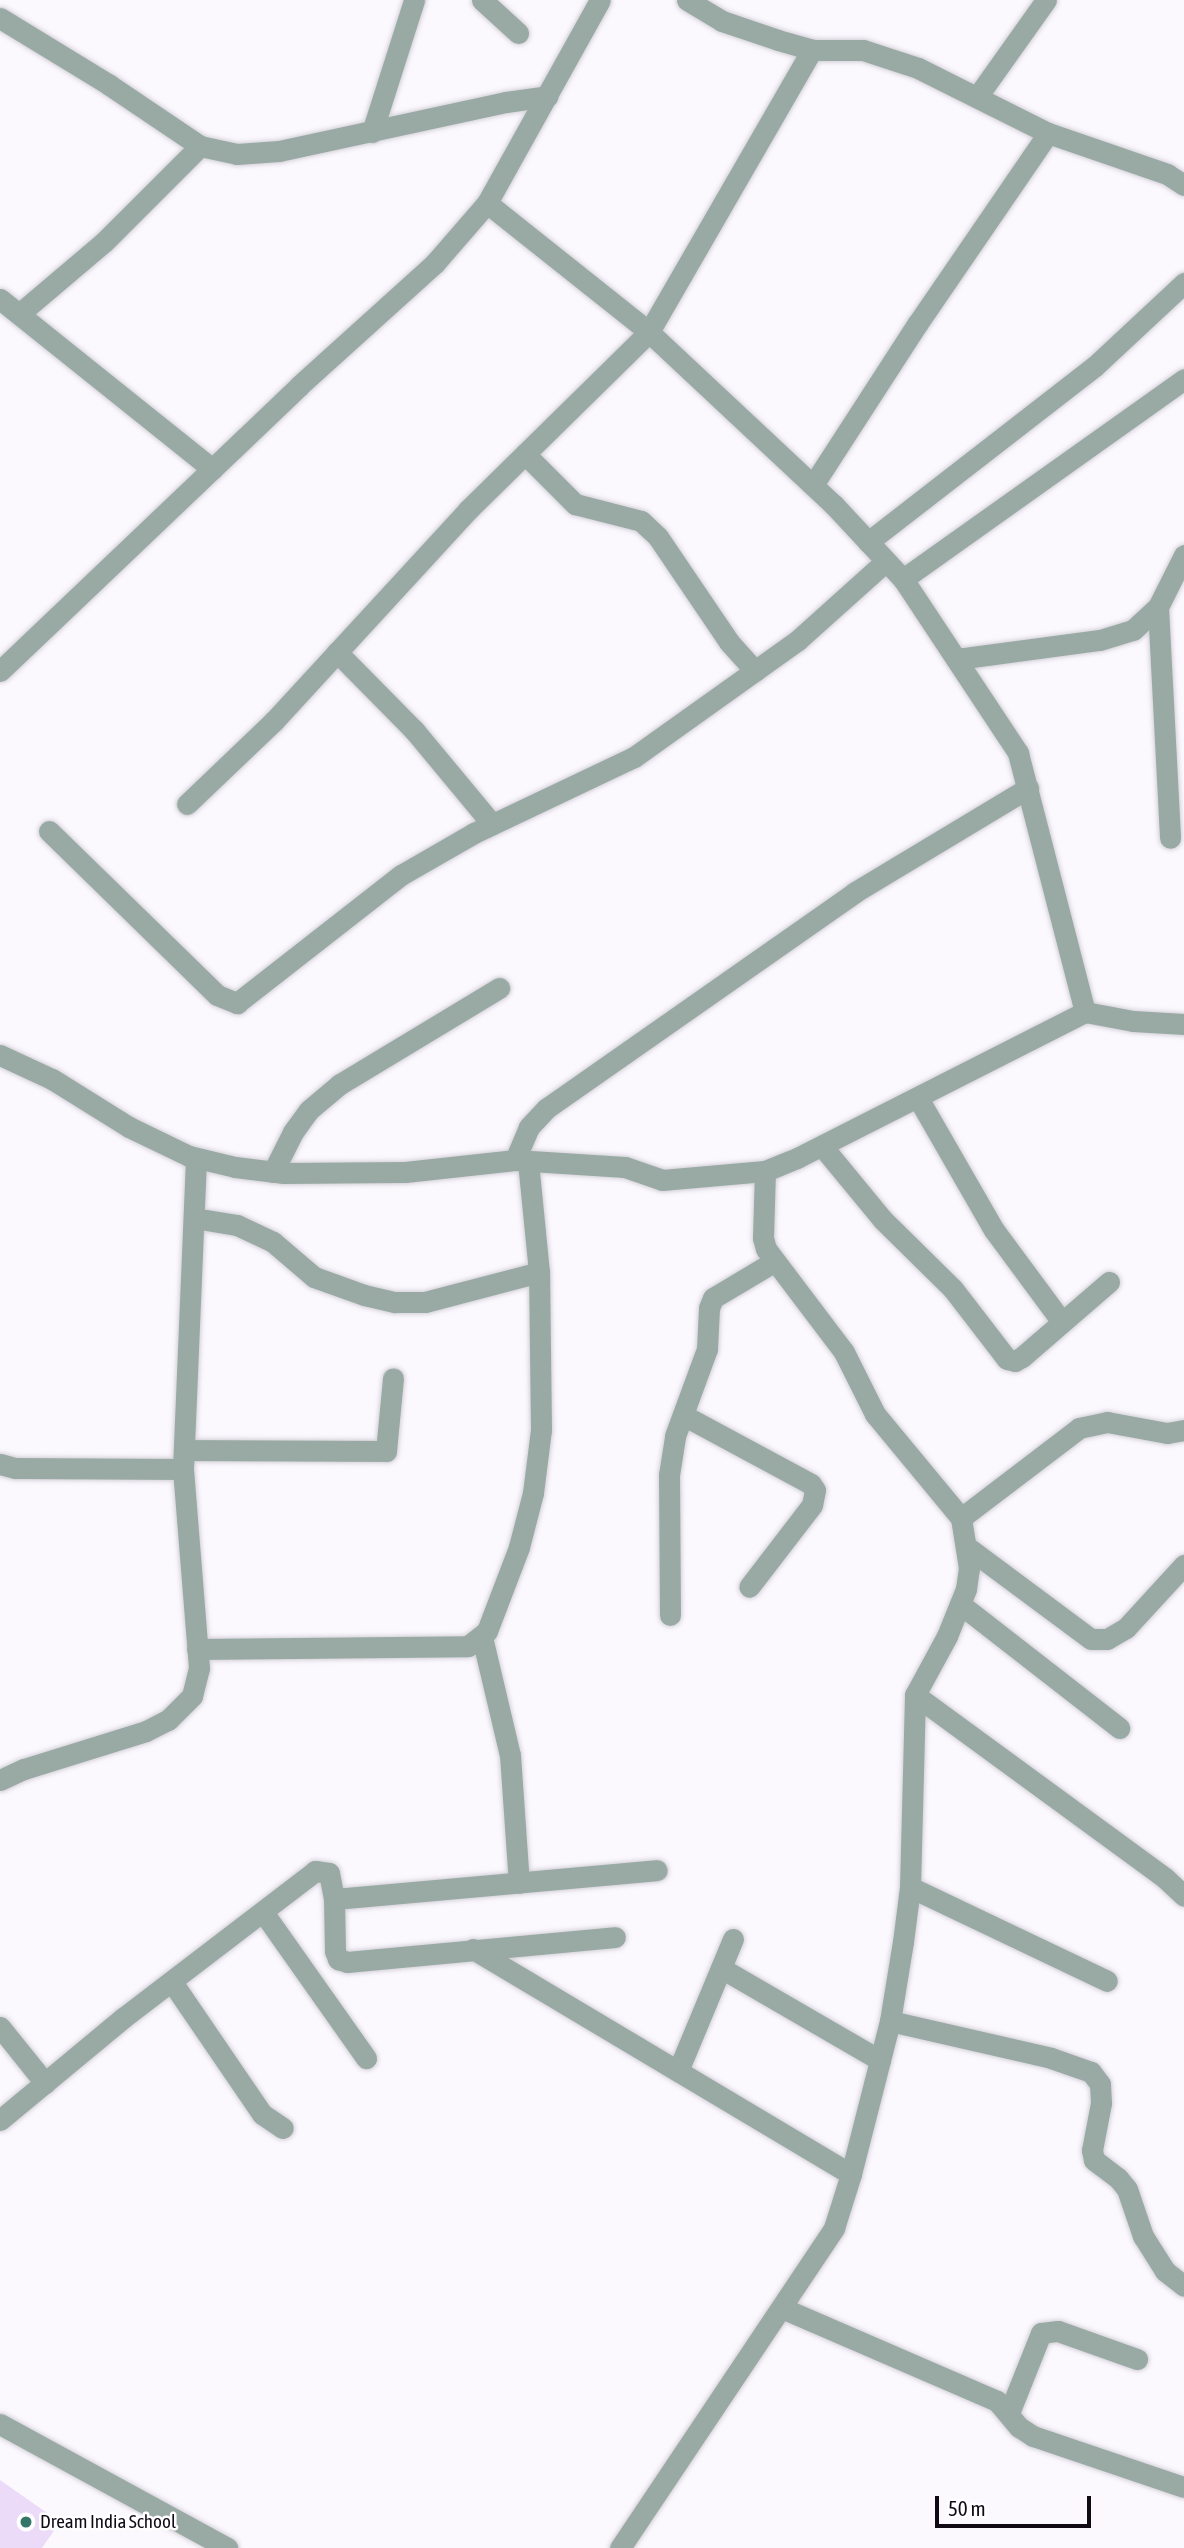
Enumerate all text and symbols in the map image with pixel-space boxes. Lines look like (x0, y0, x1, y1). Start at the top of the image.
scale bar (939, 2482, 1095, 2526)
text: 50 m (948, 2496, 986, 2520)
place label: Dream India School (40, 2511, 176, 2533)
marker: Dream India School (18, 2514, 34, 2530)

